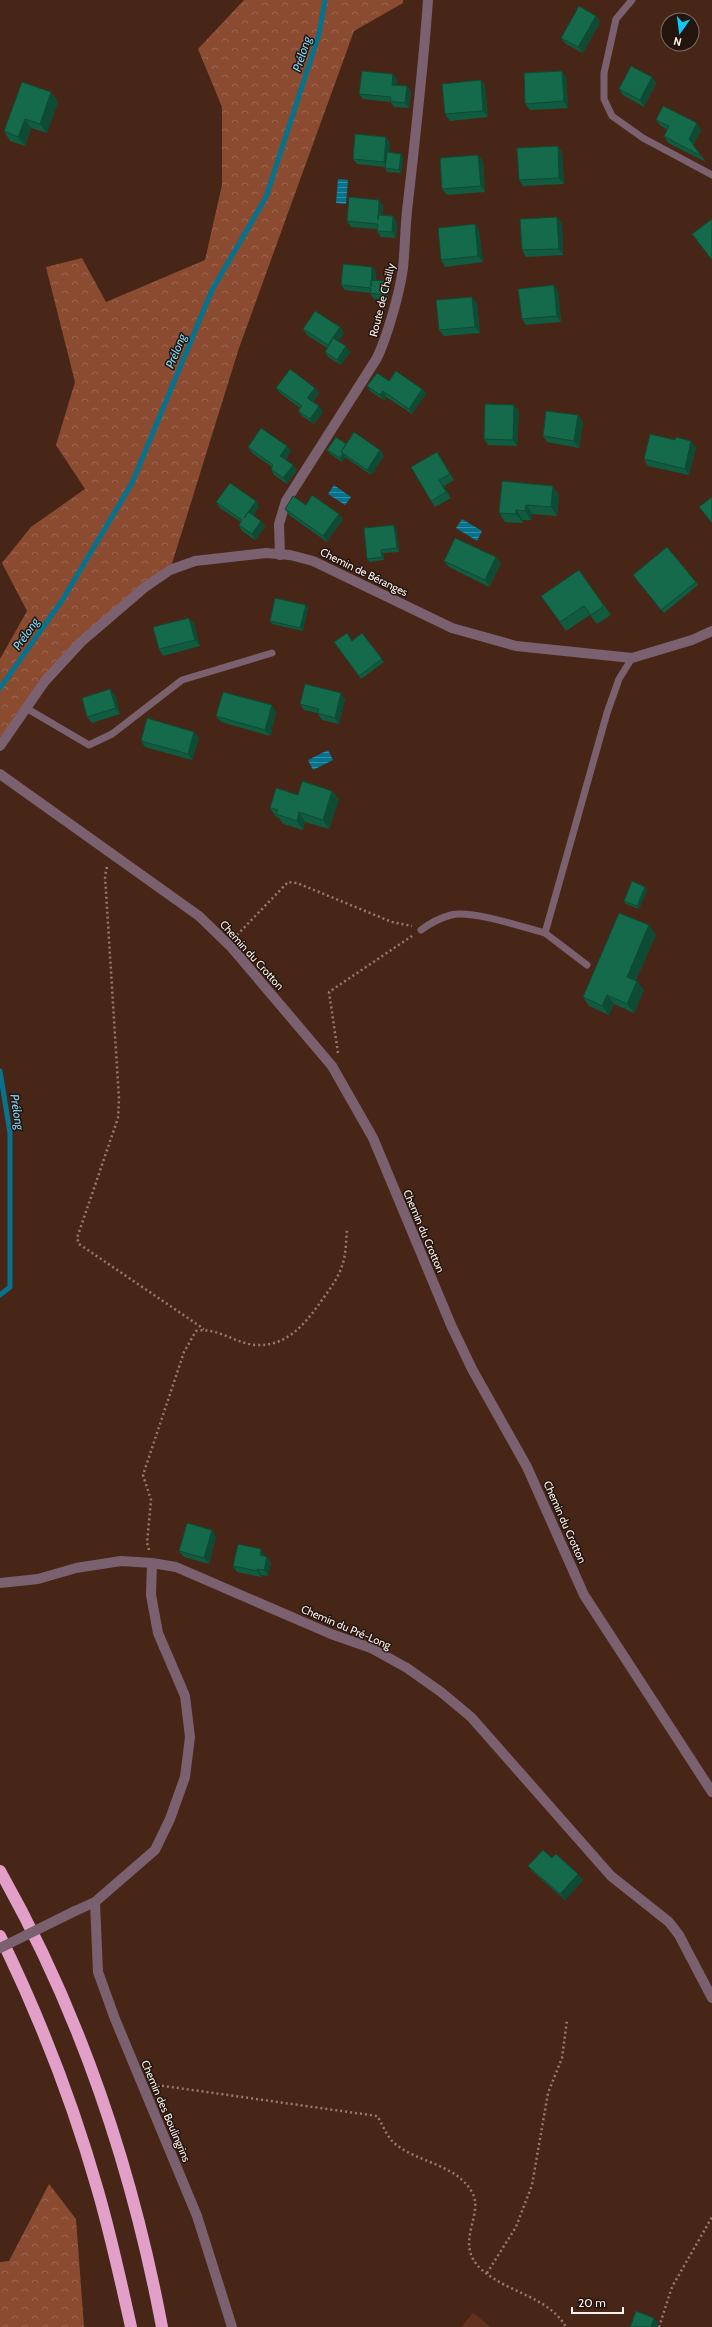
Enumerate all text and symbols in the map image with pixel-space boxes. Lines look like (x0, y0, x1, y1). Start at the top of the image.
north arrow (660, 12, 700, 52)
water label: Prélong (289, 34, 314, 73)
text: N (672, 34, 683, 49)
street label: Route de Chailly (366, 261, 398, 338)
water label: Prélong (162, 331, 189, 370)
street label: Chemin de Béranges (318, 545, 411, 599)
water label: Prélong (9, 614, 42, 653)
street label: Chemin du Crotton (217, 917, 287, 993)
water label: Prélong (7, 1093, 28, 1131)
street label: Chemin du Crotton (400, 1187, 448, 1275)
street label: Chemin du Crotton (541, 1479, 589, 1565)
street label: Chemin du Pré-Long (299, 1602, 394, 1652)
street label: Chemin des Boulingrins (138, 2058, 194, 2164)
scale bar (572, 2289, 623, 2315)
text: 20 m (578, 2295, 606, 2310)

